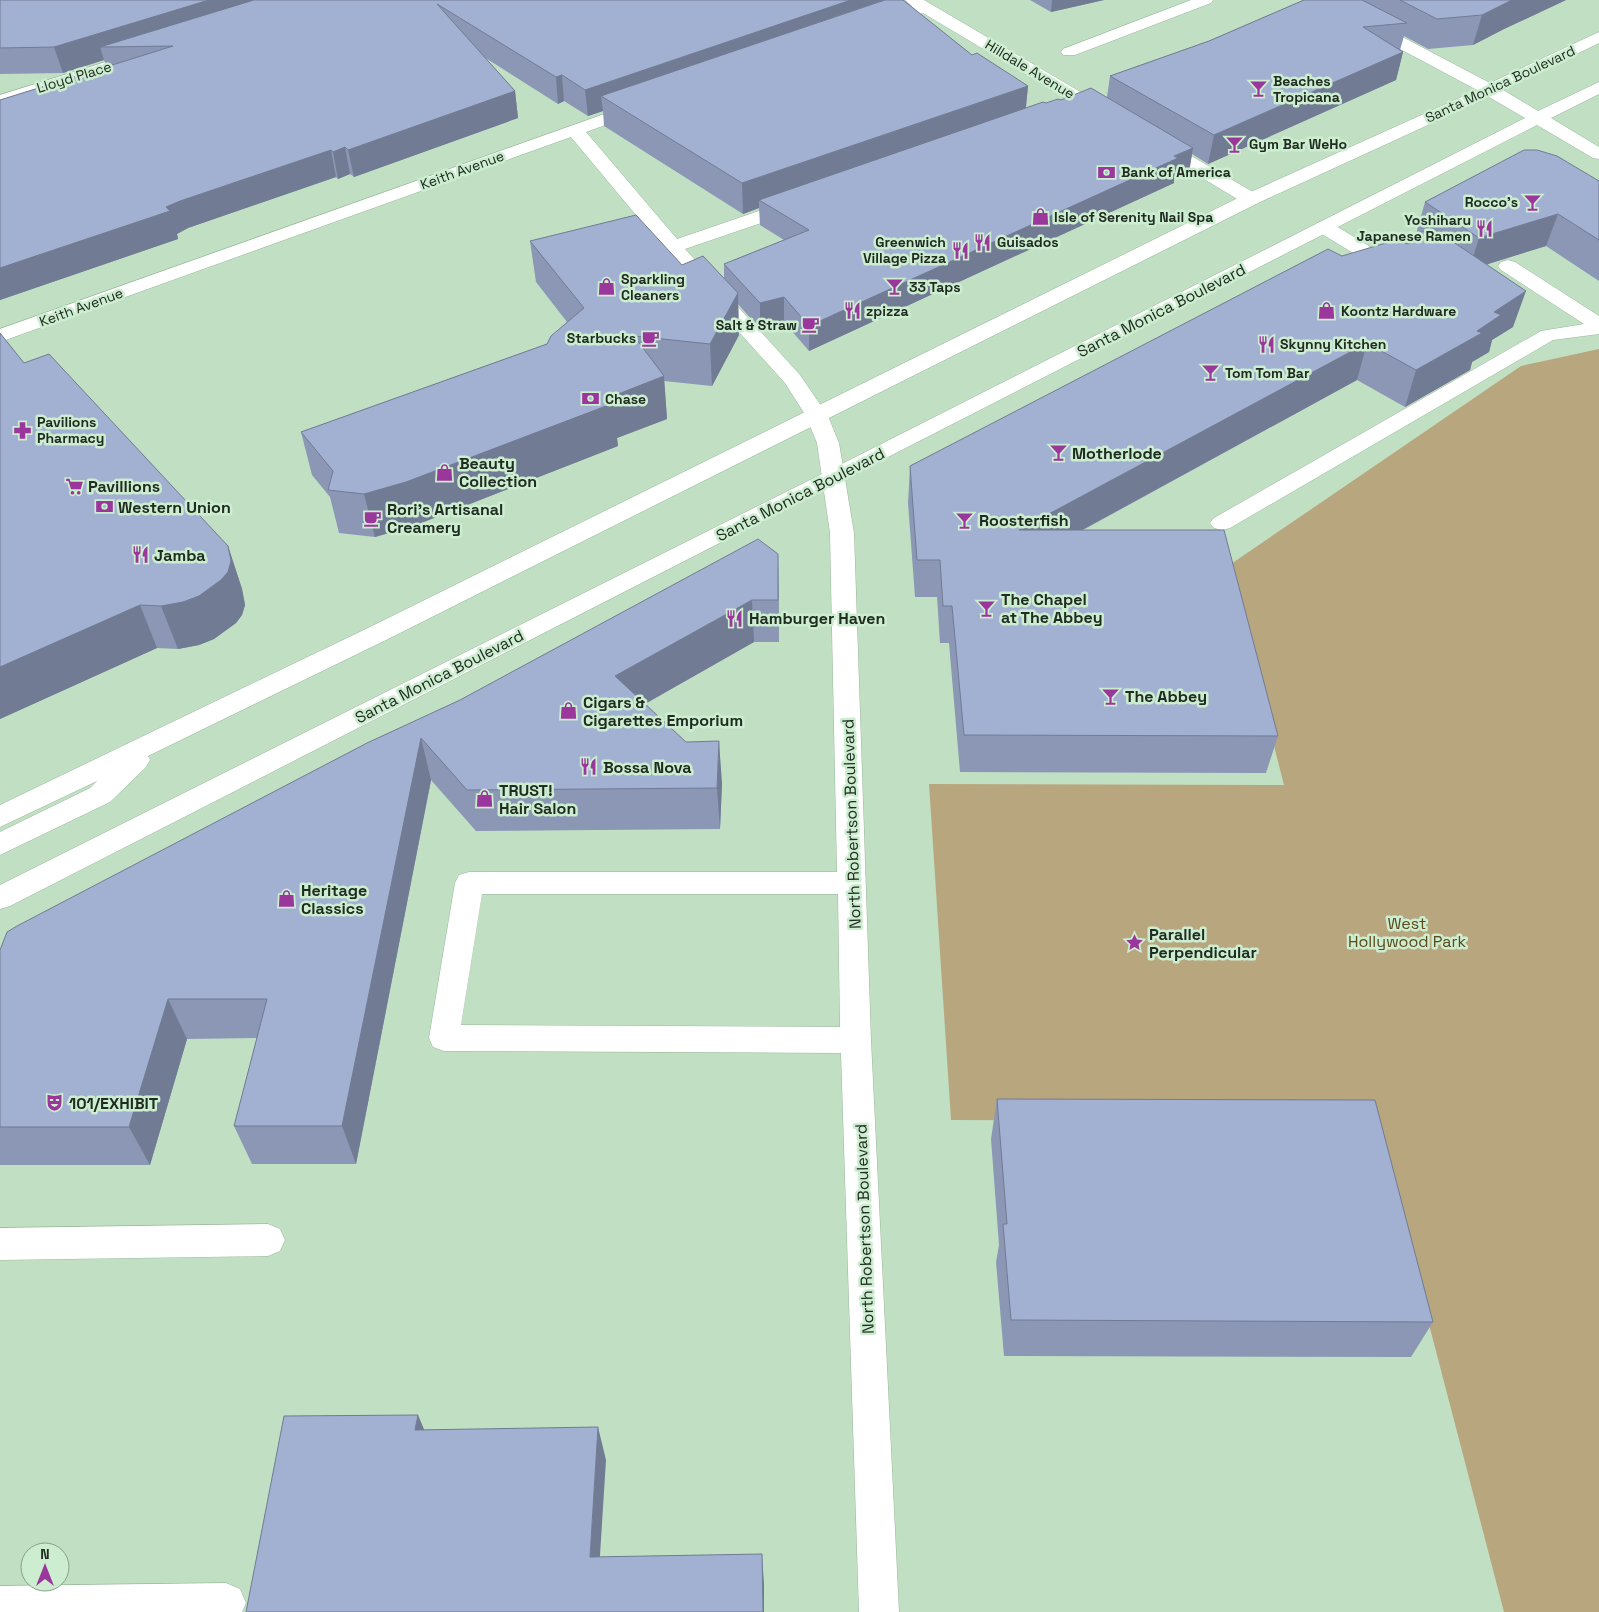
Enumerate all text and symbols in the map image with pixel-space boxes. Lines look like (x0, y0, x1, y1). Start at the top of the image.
street label: Hilldale Avenue (982, 35, 1078, 103)
street label: Santa Monica Boulevard (1422, 41, 1578, 127)
street label: Lloyd Place (34, 57, 114, 97)
place label: Beaches Tropicana (1273, 72, 1340, 106)
bar icon: Beaches Tropicana (1249, 79, 1269, 99)
bar icon: Gym Bar WeHo (1225, 134, 1245, 154)
place label: Gym Bar WeHo (1249, 135, 1347, 153)
street label: Keith Avenue (418, 147, 506, 193)
bank icon: Bank of America (1097, 162, 1117, 182)
place label: Bank of America (1121, 163, 1231, 181)
bar icon: Rocco’s (1522, 192, 1542, 212)
place label: Rocco’s (1465, 193, 1518, 211)
shop icon: Isle of Serenity Nail Spa (1030, 207, 1050, 227)
place label: Isle of Serenity Nail Spa (1054, 208, 1213, 226)
place label: Yoshiharu Japanese Ramen (1357, 211, 1471, 245)
restaurant icon: Yoshiharu Japanese Ramen (1475, 218, 1495, 238)
restaurant icon: Guisados (973, 232, 993, 252)
place label: Greenwich Village Pizza (863, 233, 946, 267)
place label: Guisados (997, 233, 1059, 251)
restaurant icon: Greenwich Village Pizza (950, 240, 970, 260)
street label: Santa Monica Boulevard (1073, 259, 1249, 362)
place label: Sparkling Cleaners (621, 270, 685, 304)
shop icon: Sparkling Cleaners (597, 277, 617, 297)
bar icon: 33 Taps (885, 277, 905, 297)
place label: 33 Taps (909, 278, 961, 296)
street label: Keith Avenue (37, 284, 125, 330)
restaurant icon: zpizza (842, 301, 862, 321)
shop icon: Koontz Hardware (1317, 301, 1337, 321)
place label: zpizza (866, 302, 909, 320)
place label: Koontz Hardware (1341, 302, 1456, 320)
cafe icon: Salt & Straw (801, 315, 821, 335)
place label: Salt & Straw (716, 316, 797, 334)
cafe icon: Starbucks (640, 328, 660, 348)
place label: Starbucks (567, 329, 636, 347)
restaurant icon: Skynny Kitchen (1256, 334, 1276, 354)
place label: Skynny Kitchen (1280, 335, 1386, 353)
bar icon: Tom Tom Bar (1201, 363, 1221, 383)
place label: Tom Tom Bar (1225, 364, 1310, 382)
bank icon: Chase (581, 389, 601, 409)
place label: Chase (605, 390, 646, 408)
place label: Pavilions Pharmacy (37, 413, 104, 447)
pharmacy icon: Pavilions Pharmacy (13, 420, 33, 440)
street label: Santa Monica Boulevard (712, 443, 888, 546)
bar icon: Motherlode (1048, 443, 1068, 463)
place label: Motherlode (1072, 443, 1162, 464)
place label: Beauty Collection (459, 453, 537, 492)
shop icon: Beauty Collection (435, 462, 455, 482)
supermarket icon: Pavillions (64, 476, 84, 496)
place label: Pavillions (88, 476, 160, 497)
bank icon: Western Union (94, 497, 114, 517)
place label: Western Union (118, 497, 231, 518)
place label: Rori's Artisanal Creamery (387, 499, 503, 538)
cafe icon: Rori's Artisanal Creamery (363, 508, 383, 528)
bar icon: Roosterfish (955, 510, 975, 530)
place label: Roosterfish (979, 510, 1069, 531)
restaurant icon: Jamba (130, 545, 150, 565)
place label: Jamba (154, 545, 206, 566)
place label: The Chapel at The Abbey (1001, 589, 1103, 628)
bar icon: The Chapel at The Abbey (977, 598, 997, 618)
restaurant icon: Hamburger Haven (725, 608, 745, 628)
place label: Hamburger Haven (749, 608, 885, 629)
street label: Santa Monica Boulevard (351, 625, 527, 728)
bar icon: The Abbey (1101, 686, 1121, 706)
place label: The Abbey (1125, 686, 1207, 707)
place label: Cigars & Cigarettes Emporium (583, 692, 743, 731)
shop icon: Cigars & Cigarettes Emporium (559, 701, 579, 721)
street label: North Robertson Boulevard (837, 719, 866, 929)
restaurant icon: Bossa Nova (579, 757, 599, 777)
place label: Bossa Nova (603, 757, 692, 778)
place label: TRUST! Hair Salon (499, 780, 576, 819)
shop icon: TRUST! Hair Salon (475, 789, 495, 809)
place label: Heritage Classics (301, 880, 367, 919)
shop icon: Heritage Classics (277, 889, 297, 909)
park label: West Hollywood Park (1348, 913, 1466, 952)
place label: Parallel Perpendicular (1149, 924, 1257, 963)
place icon: Parallel Perpendicular (1125, 933, 1145, 953)
theatre icon: 101/EXHIBIT (45, 1093, 65, 1113)
place label: 101/EXHIBIT (69, 1093, 159, 1114)
street label: North Robertson Boulevard (850, 1124, 879, 1334)
north arrow (20, 1542, 70, 1592)
text: N (40, 1545, 50, 1563)

